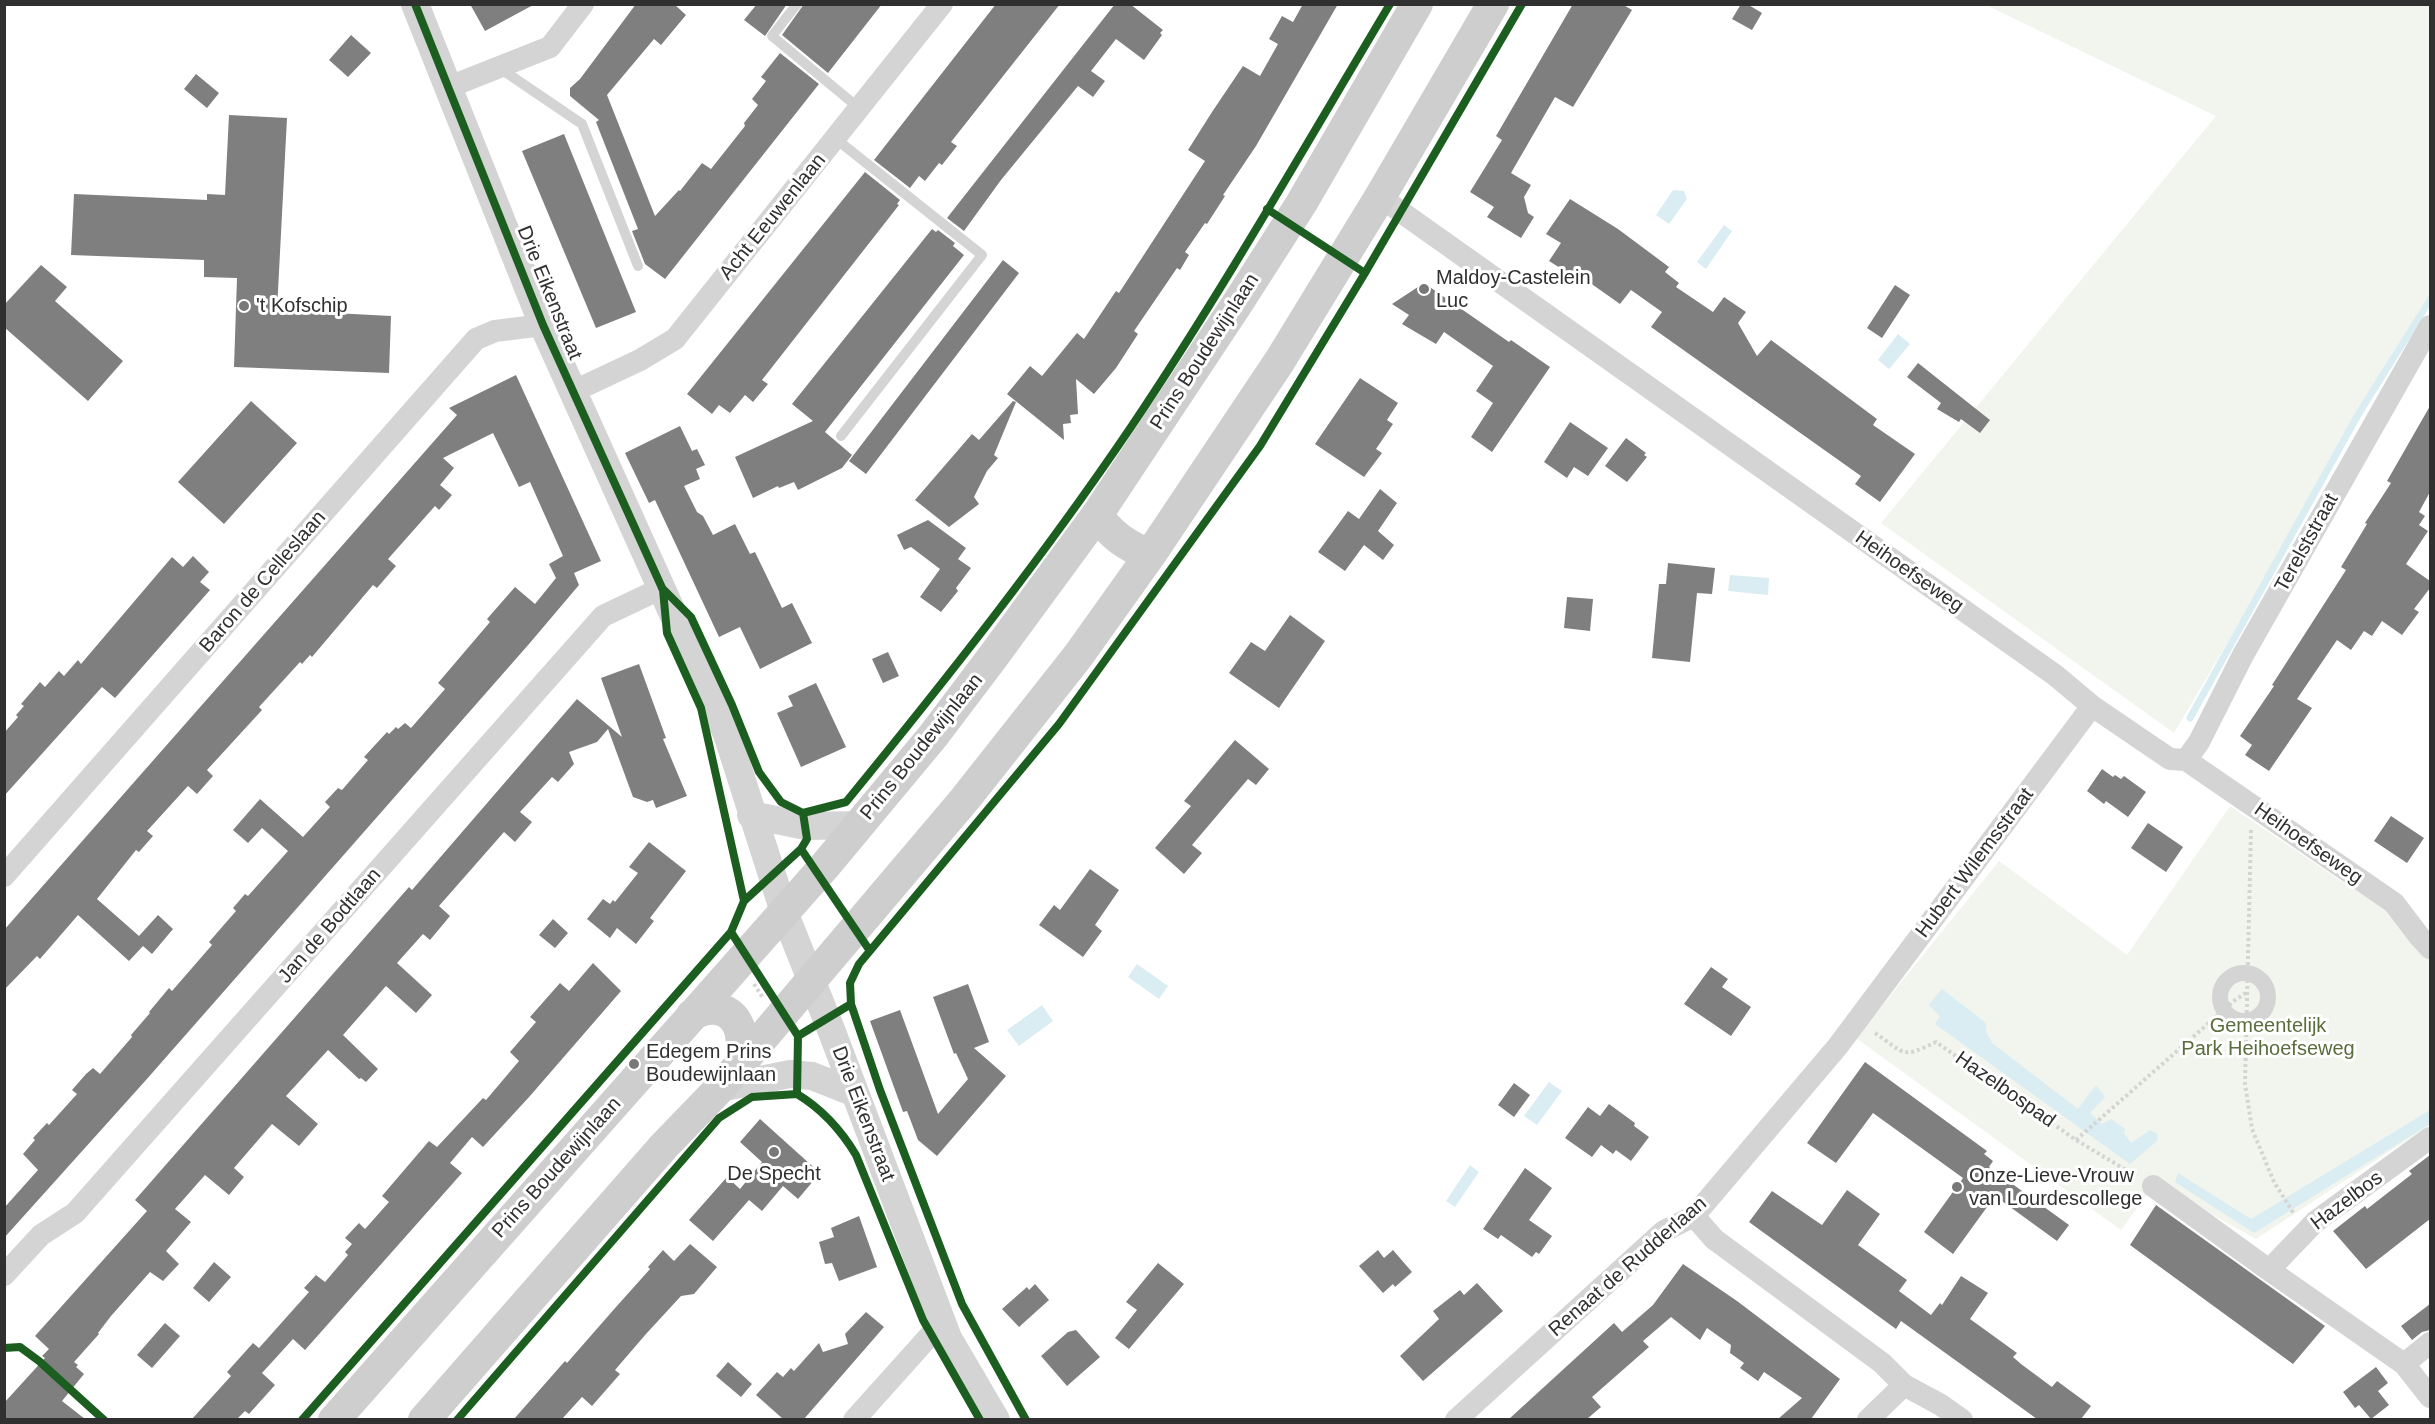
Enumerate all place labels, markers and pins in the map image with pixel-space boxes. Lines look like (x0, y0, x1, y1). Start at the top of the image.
place label: Maldoy-Castelein Luc (1436, 266, 1591, 313)
marker: Maldoy-Castelein Luc (1417, 282, 1431, 296)
place label: 't Kofschip (256, 294, 348, 318)
marker: 't Kofschip (237, 299, 251, 313)
place label: Edegem Prins Boudewijnlaan (646, 1040, 776, 1087)
marker: Edegem Prins Boudewijnlaan (627, 1057, 641, 1071)
marker: De Specht (767, 1145, 781, 1159)
place label: De Specht (727, 1162, 821, 1186)
place label: Onze-Lieve-Vrouw van Lourdescollege (1969, 1164, 2142, 1211)
marker: Onze-Lieve-Vrouw van Lourdescollege (1950, 1180, 1964, 1194)

